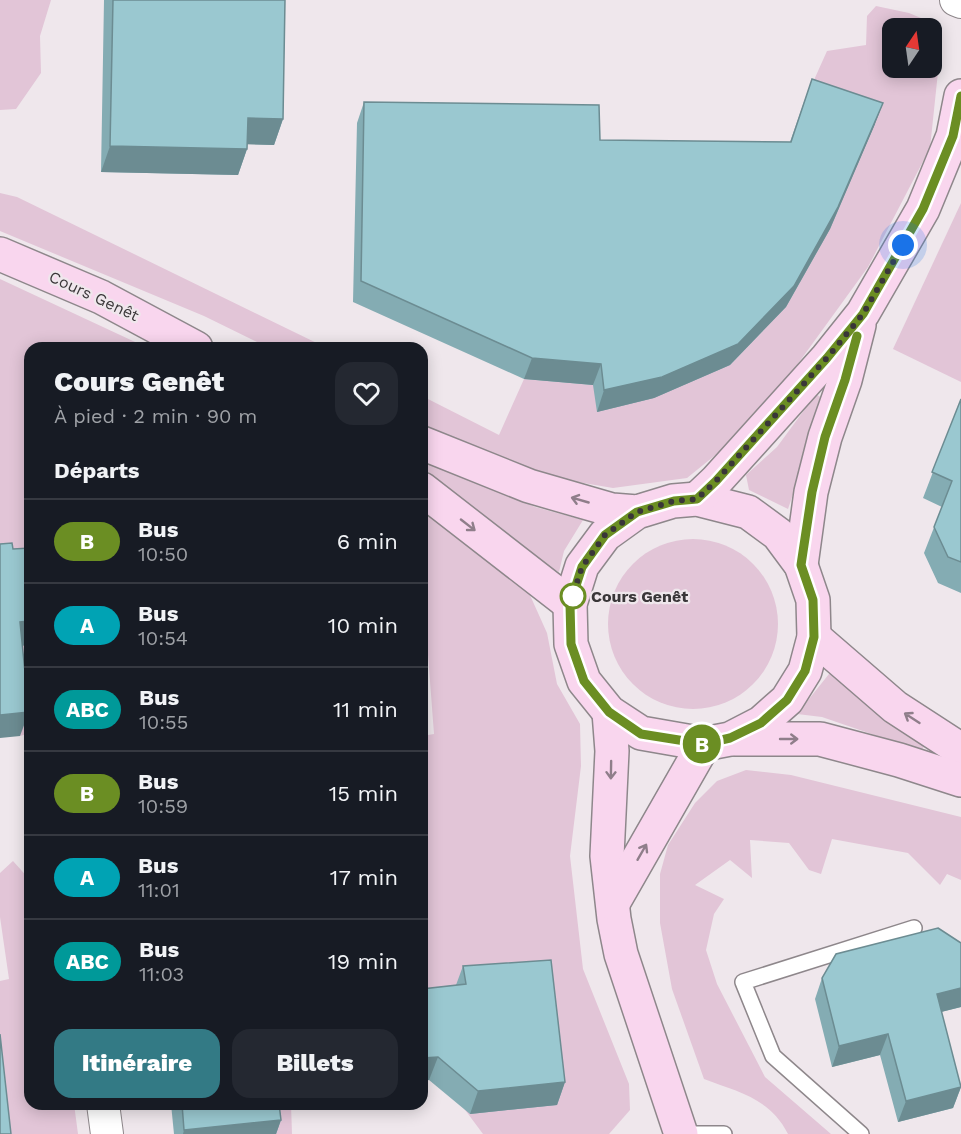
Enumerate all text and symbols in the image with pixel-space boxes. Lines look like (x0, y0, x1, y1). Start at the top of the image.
north arrow (882, 18, 942, 78)
map controls (882, 18, 942, 78)
your location (888, 230, 918, 260)
street label: Cours Genêt (46, 267, 142, 325)
button: heart (335, 362, 398, 425)
text: Cours Genêt (54, 365, 224, 398)
text: À pied · 2 min · 90 m (54, 404, 257, 428)
text: Départs (54, 458, 140, 483)
one-way arrow (571, 494, 590, 506)
text: Bus (138, 517, 178, 542)
one-way arrow (459, 518, 475, 531)
text: B (80, 529, 94, 554)
text: 6 min (337, 529, 398, 554)
text: 10:50 (138, 542, 188, 566)
marker: Cours Genêt (560, 583, 586, 609)
place label: Cours Genêt (591, 587, 688, 606)
text: Bus (138, 601, 178, 626)
text: A (80, 613, 94, 638)
text: 10 min (328, 613, 398, 638)
text: 10:54 (138, 626, 188, 650)
text: Bus (139, 685, 179, 710)
text: ABC (66, 697, 109, 722)
text: 11 min (333, 697, 398, 722)
text: 10:55 (139, 710, 188, 734)
one-way arrow (904, 712, 921, 724)
line badge: B (682, 724, 722, 764)
text: B (695, 732, 709, 757)
one-way arrow (778, 733, 798, 745)
one-way arrow (606, 760, 617, 780)
text: Bus (138, 769, 178, 794)
text: B (80, 781, 94, 806)
text: 15 min (329, 781, 398, 806)
text: 10:59 (138, 794, 188, 818)
one-way arrow (637, 844, 649, 861)
text: Bus (138, 853, 178, 878)
text: A (80, 865, 94, 890)
text: 17 min (330, 865, 398, 890)
text: 11:01 (138, 878, 180, 902)
text: Bus (139, 937, 179, 962)
text: ABC (66, 949, 109, 974)
text: 19 min (328, 949, 398, 974)
text: 11:03 (139, 962, 184, 986)
button: Itinéraire (54, 1029, 220, 1098)
button: Billets (232, 1029, 398, 1098)

